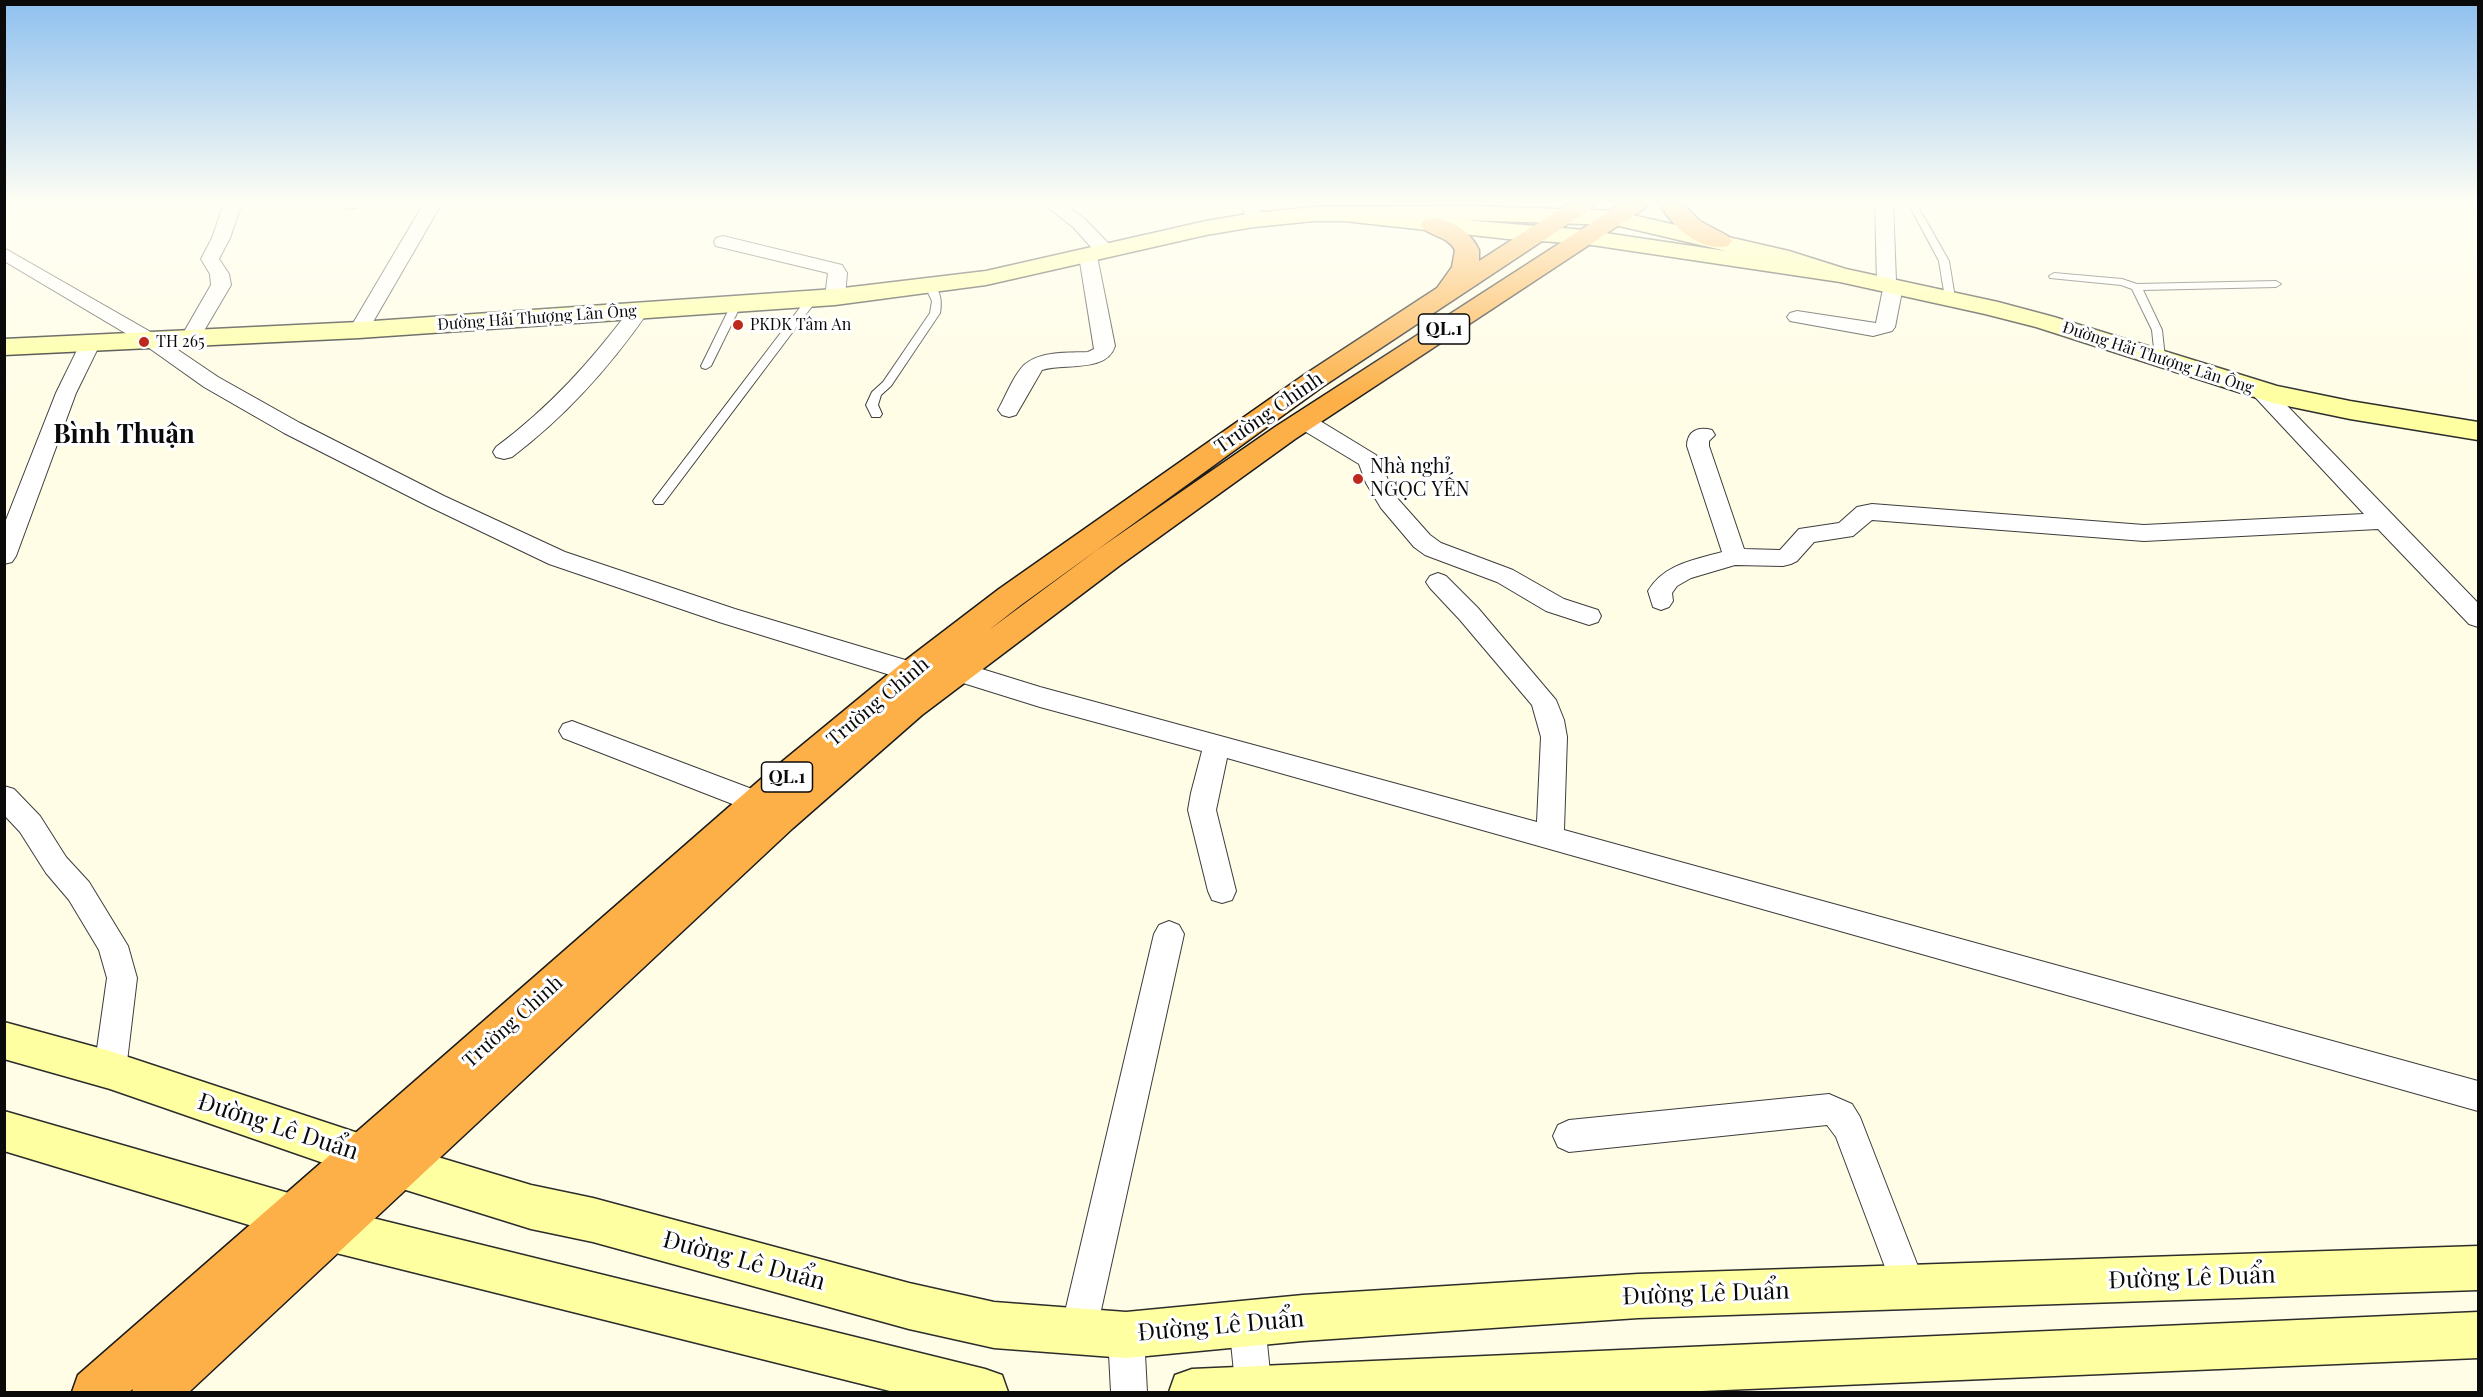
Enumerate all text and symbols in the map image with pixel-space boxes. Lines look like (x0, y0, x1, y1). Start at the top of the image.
street label: Đường Hải Thượng Lãn Ông (437, 301, 637, 335)
road number: QL.1 (1418, 314, 1470, 344)
place label: PKDK Tâm An (750, 315, 851, 335)
marker: PKDK Tâm An (731, 318, 745, 332)
street label: Đường Hải Thượng Lãn Ông (2060, 318, 2256, 398)
place label: TH 265 (156, 332, 205, 352)
marker: TH 265 (137, 335, 151, 349)
street label: Trường Chinh (1210, 367, 1328, 459)
district label: Bình Thuận (53, 419, 195, 451)
place label: Nhà nghỉ NGỌC YẾN (1370, 455, 1470, 502)
marker: Nhà nghỉ NGỌC YẾN (1351, 472, 1365, 486)
street label: Trường Chinh (822, 652, 934, 752)
road number: QL.1 (762, 762, 812, 792)
street label: Trường Chinh (458, 971, 568, 1073)
street label: Đường Lê Duẩn (194, 1088, 362, 1166)
street label: Đường Lê Duẩn (660, 1225, 828, 1297)
street label: Đường Lê Duẩn (2108, 1261, 2276, 1295)
street label: Đường Lê Duẩn (1622, 1277, 1790, 1311)
street label: Đường Lê Duẩn (1137, 1304, 1305, 1348)

